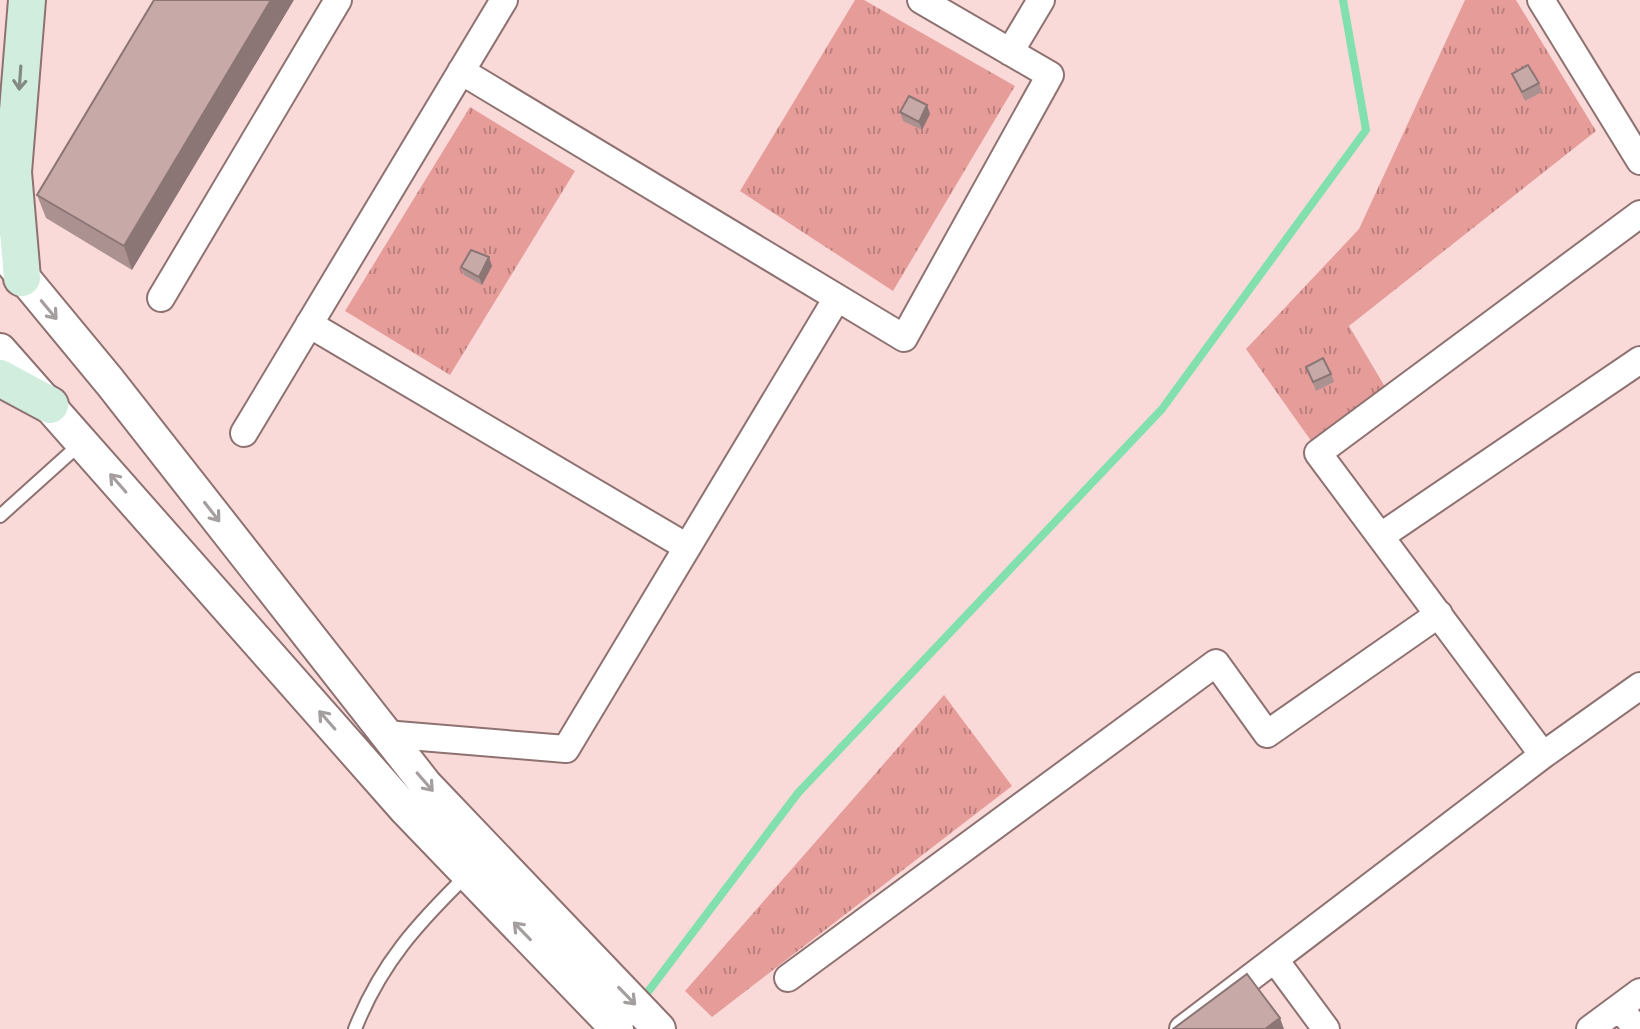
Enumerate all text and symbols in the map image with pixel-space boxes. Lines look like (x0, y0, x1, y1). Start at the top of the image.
one-way arrow (12, 64, 27, 91)
one-way arrow (40, 299, 58, 319)
one-way arrow (109, 473, 127, 493)
one-way arrow (203, 501, 220, 522)
one-way arrow (318, 711, 336, 731)
one-way arrow (415, 772, 433, 792)
one-way arrow (513, 921, 532, 941)
one-way arrow (618, 986, 637, 1006)

